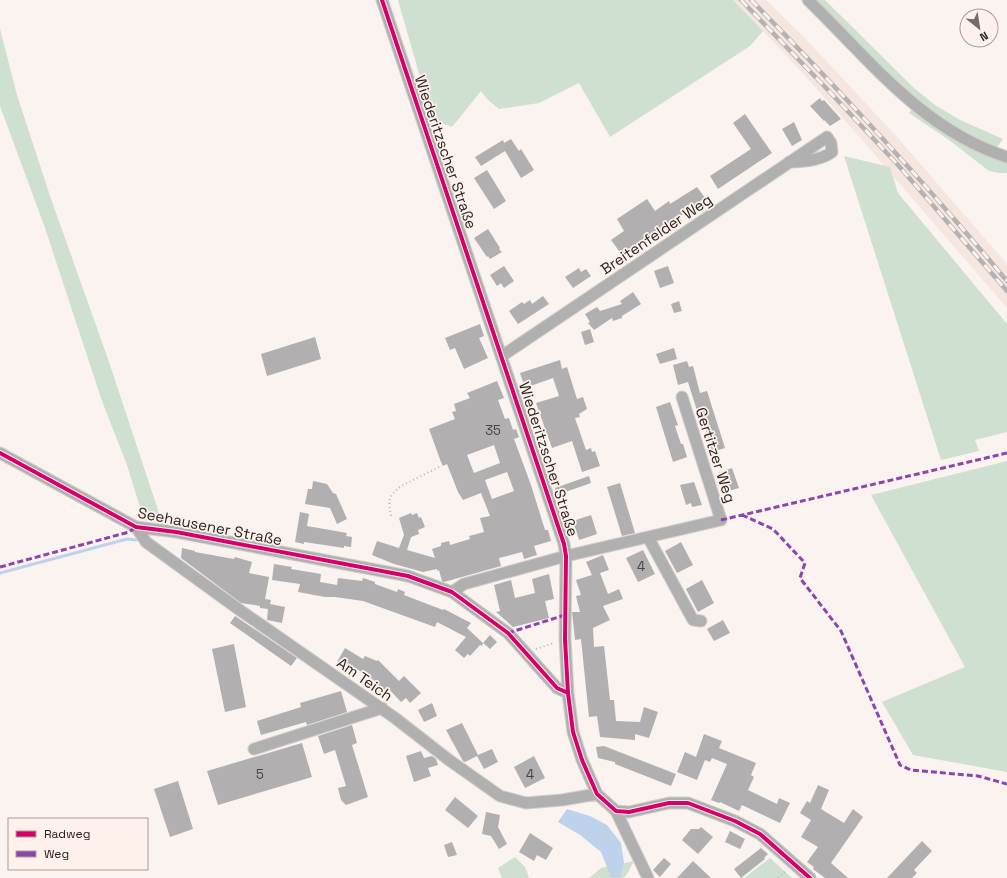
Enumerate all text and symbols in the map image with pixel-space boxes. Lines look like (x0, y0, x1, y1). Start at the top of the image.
north arrow (959, 8, 999, 48)
text: N (977, 29, 991, 45)
street label: Wiederitzscher Straße (411, 73, 481, 231)
street label: Breitenfelder Weg (597, 190, 715, 278)
street label: Wiederitzscher Straße (515, 379, 583, 539)
street label: Gertitzer Weg (692, 405, 740, 505)
house number: 35 (485, 422, 501, 439)
street label: Seehausener Straße (136, 503, 284, 549)
house number: 4 (637, 558, 645, 575)
street label: Am Teich (333, 653, 397, 705)
house number: 5 (256, 766, 264, 783)
house number: 4 (526, 766, 534, 783)
legend (8, 818, 148, 870)
text: Radweg (44, 826, 90, 842)
text: Weg (44, 846, 69, 862)

